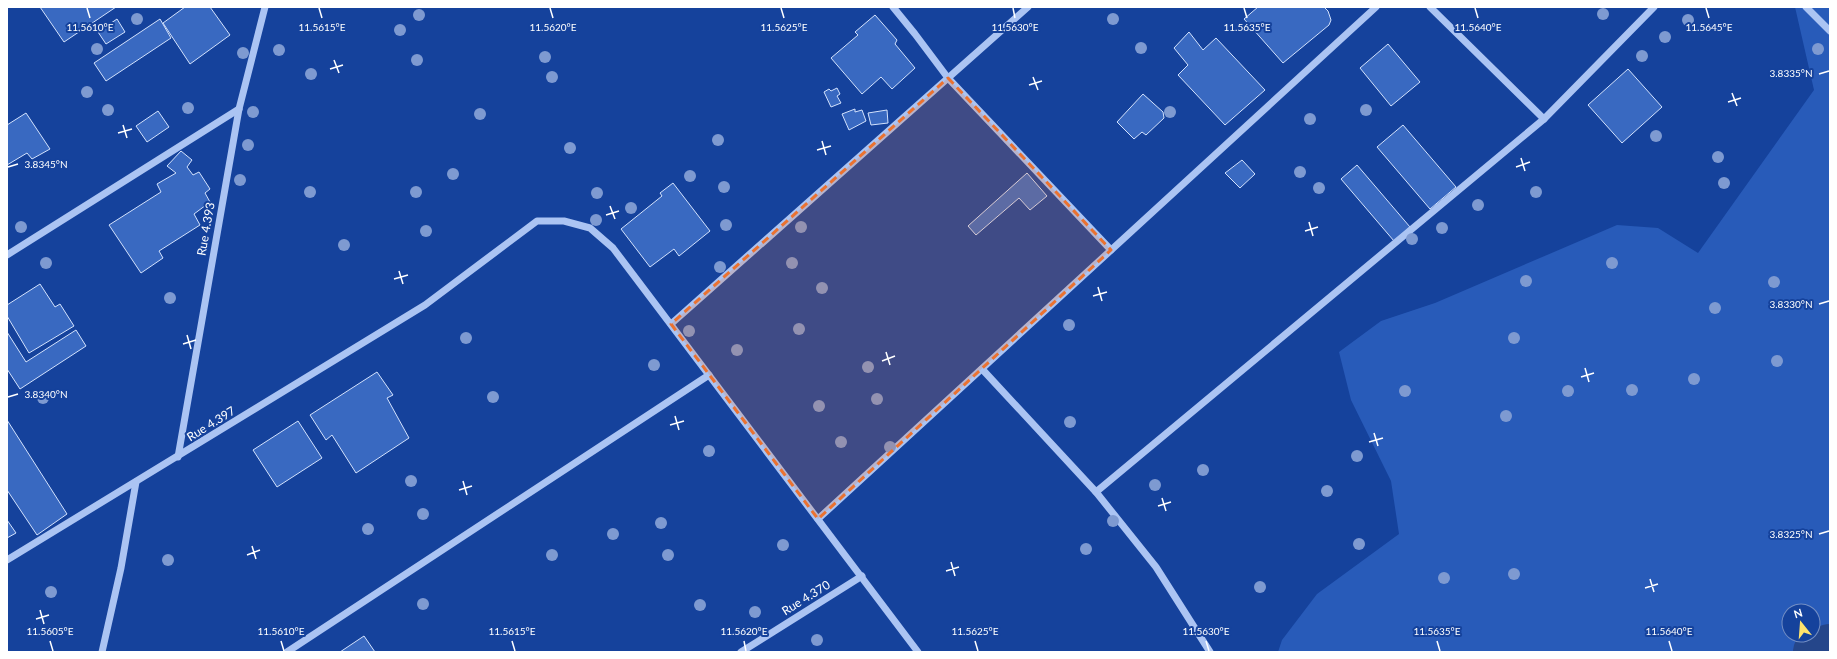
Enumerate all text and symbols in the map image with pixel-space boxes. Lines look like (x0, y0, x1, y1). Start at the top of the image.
text: 11.5610°E (66, 21, 114, 33)
text: 11.5615°E (298, 21, 346, 33)
text: 11.5620°E (529, 21, 577, 33)
text: 11.5625°E (760, 21, 808, 33)
text: 11.5630°E (991, 21, 1039, 33)
text: 11.5635°E (1223, 21, 1271, 33)
text: 11.5640°E (1454, 21, 1502, 33)
text: 11.5645°E (1685, 21, 1733, 33)
text: 3.8335°N (1769, 67, 1813, 79)
text: 3.8345°N (24, 158, 68, 170)
street label: Rue 4.393 (193, 201, 218, 257)
text: 3.8330°N (1769, 298, 1813, 310)
text: 3.8340°N (24, 388, 68, 400)
street label: Rue 4.397 (184, 403, 238, 444)
text: 3.8325°N (1769, 528, 1813, 540)
street label: Rue 4.370 (779, 577, 833, 618)
north arrow (1781, 603, 1821, 643)
text: N (1792, 606, 1804, 620)
text: 11.5605°E (26, 625, 74, 637)
text: 11.5610°E (257, 625, 305, 637)
text: 11.5615°E (488, 625, 536, 637)
text: 11.5620°E (720, 625, 768, 637)
text: 11.5625°E (951, 625, 999, 637)
text: 11.5630°E (1182, 625, 1230, 637)
text: 11.5635°E (1413, 625, 1461, 637)
text: 11.5640°E (1645, 625, 1693, 637)

